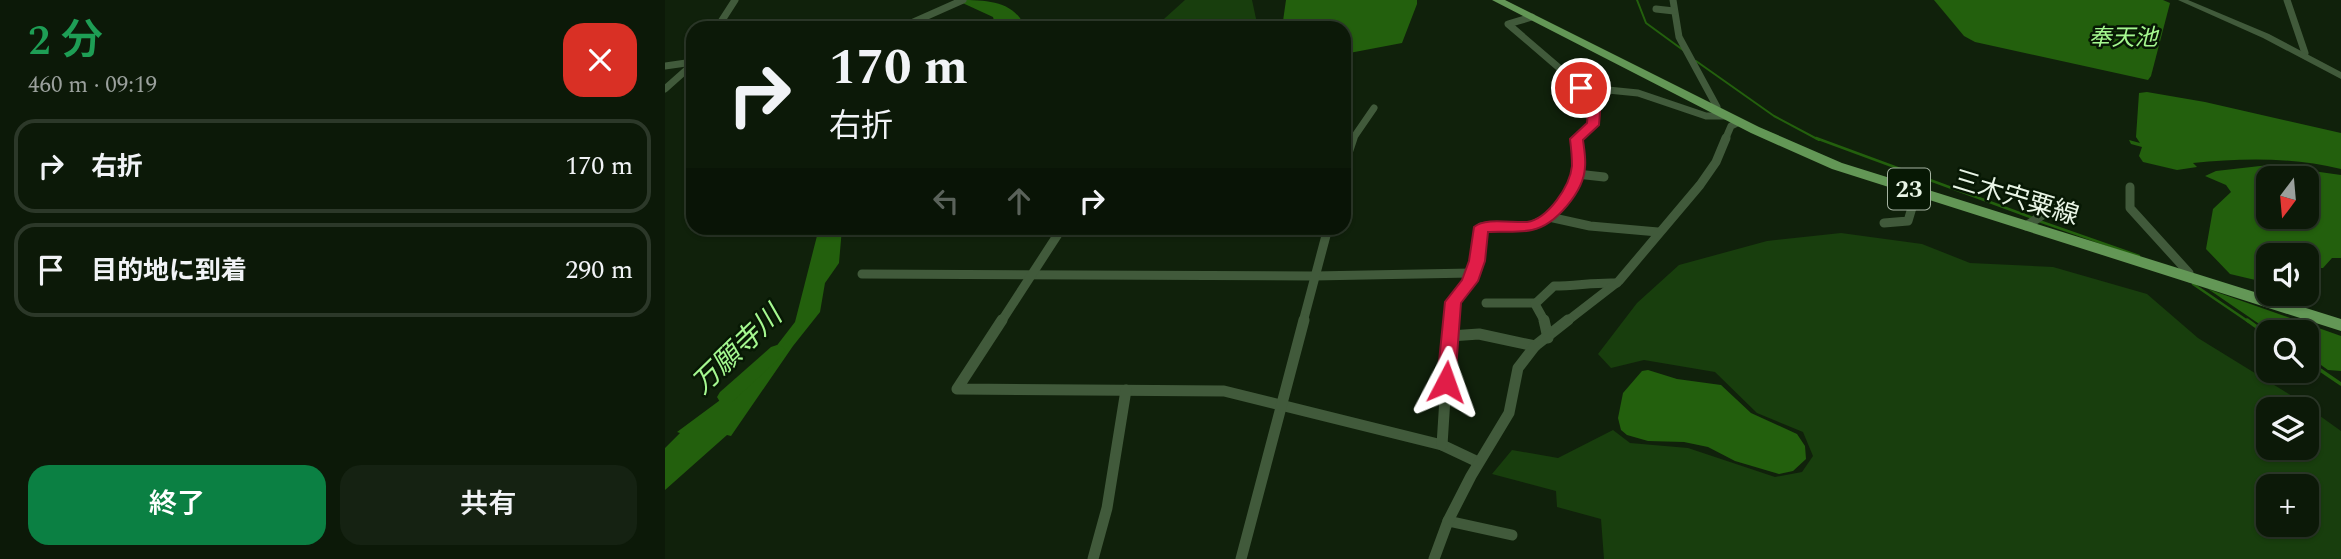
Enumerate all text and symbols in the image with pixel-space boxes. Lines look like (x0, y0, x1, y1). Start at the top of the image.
text: 2 分 (28, 10, 103, 73)
water label: 奉天池 (2089, 21, 2160, 56)
button: close (563, 23, 637, 97)
text: 170 m (829, 31, 968, 106)
icon: right (714, 49, 805, 140)
pin (1551, 58, 1611, 118)
text: 460 m · 09:19 (28, 68, 157, 103)
icon: arrive (1562, 69, 1600, 107)
text: 右折 (829, 102, 893, 151)
text: 170 m (565, 146, 633, 186)
icon: right (32, 147, 70, 185)
text: 右折 (91, 147, 143, 187)
street label: 三木宍粟線 (1948, 160, 2084, 236)
north arrow (2256, 166, 2319, 229)
map controls (2256, 166, 2319, 537)
road number: 23 (1888, 168, 1930, 210)
icon: left (927, 182, 965, 220)
icon: ahead (1000, 182, 1038, 220)
icon: right (1073, 182, 1111, 220)
button: sound (2256, 243, 2319, 306)
text: 290 m (565, 250, 633, 290)
icon: arrive (32, 251, 70, 289)
text: 目的地に到着 (91, 251, 247, 291)
water label: 万願寺川 (682, 294, 794, 404)
button: search (2256, 320, 2319, 383)
position arrow (1409, 345, 1483, 419)
button: layers (2256, 397, 2319, 460)
button: 終了 (28, 465, 326, 545)
button: 共有 (340, 465, 637, 545)
button: + (2256, 474, 2319, 537)

